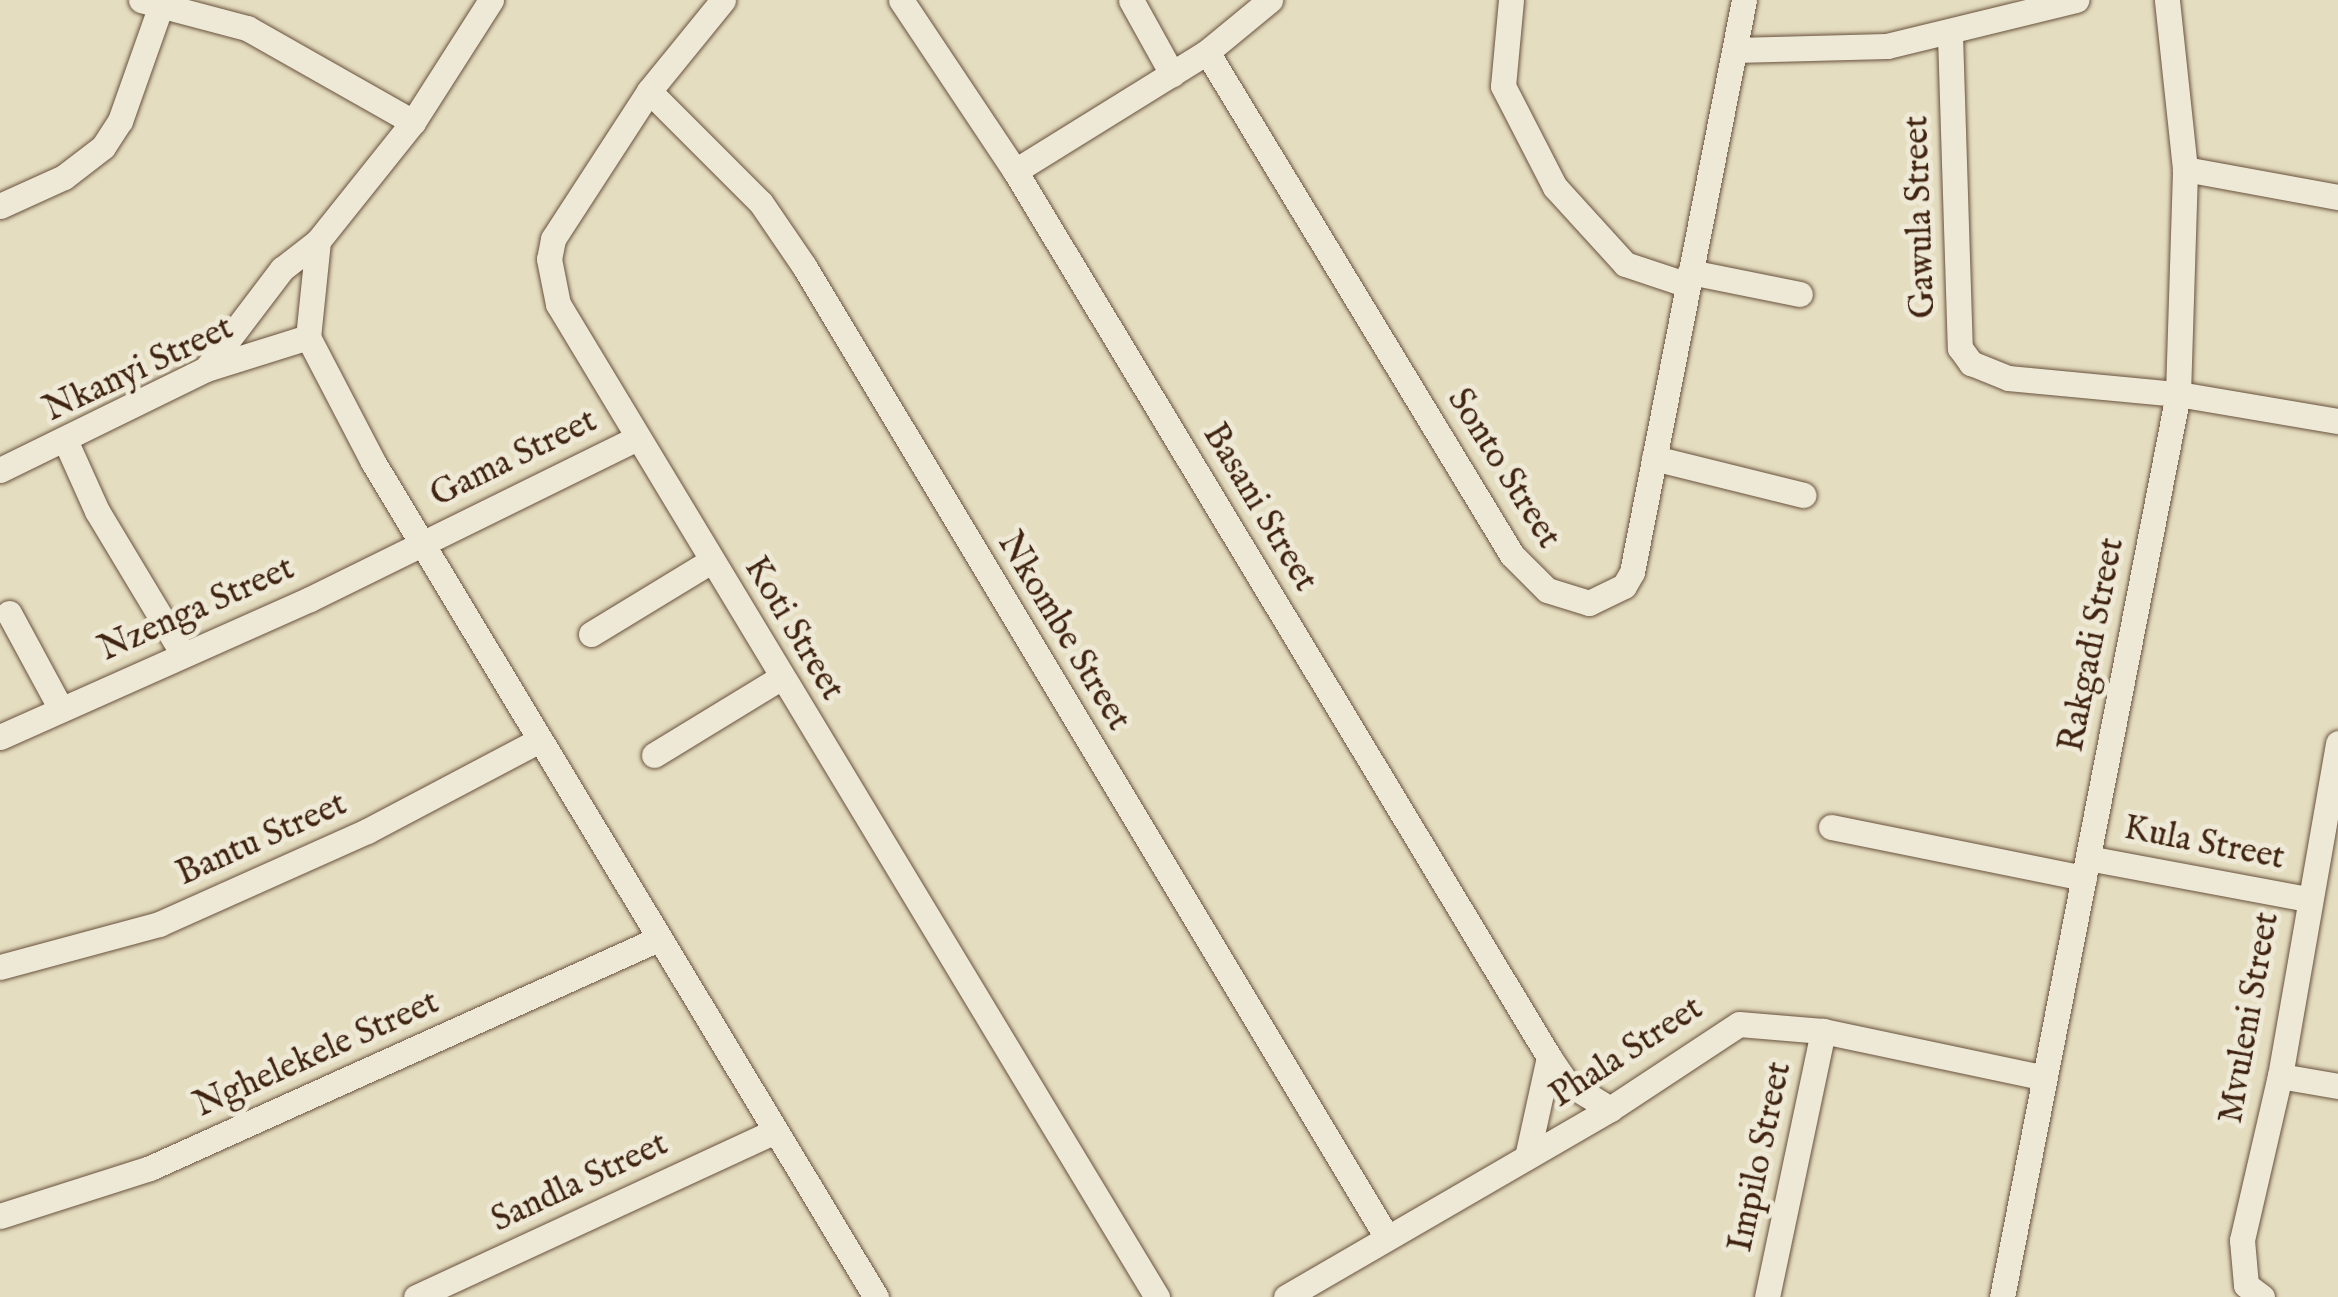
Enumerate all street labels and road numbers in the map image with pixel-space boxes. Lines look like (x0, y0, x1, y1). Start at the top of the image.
street label: Gawula Street (1896, 115, 1946, 319)
street label: Nkanyi Street (38, 308, 240, 432)
street label: Sonto Street (1437, 381, 1569, 557)
street label: Gama Street (424, 401, 604, 517)
street label: Basani Street (1193, 416, 1325, 600)
street label: Nkombe Street (987, 525, 1139, 739)
street label: Rakgadi Street (2052, 534, 2134, 756)
street label: Nzenga Street (93, 548, 301, 672)
street label: Koti Street (734, 550, 852, 708)
street label: Bantu Street (171, 784, 353, 896)
street label: Kula Street (2120, 808, 2288, 880)
street label: Mvuleni Street (2211, 909, 2289, 1127)
street label: Nghelekele Street (188, 982, 446, 1128)
street label: Phala Street (1543, 988, 1711, 1118)
street label: Impilo Street (1720, 1058, 1802, 1256)
street label: Sandla Street (485, 1124, 675, 1242)

